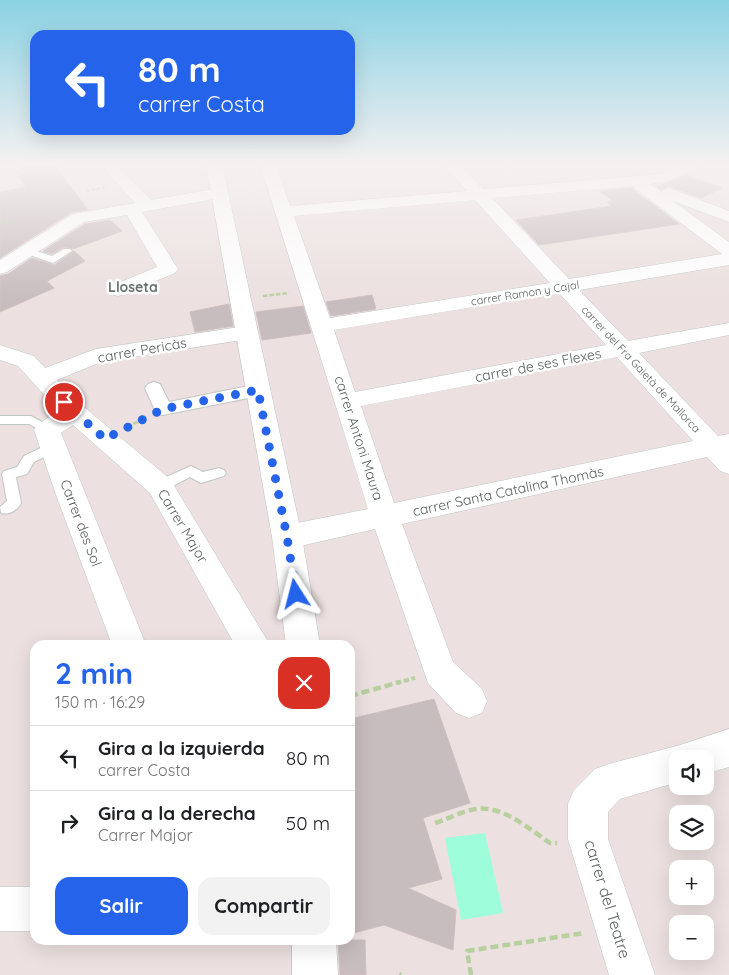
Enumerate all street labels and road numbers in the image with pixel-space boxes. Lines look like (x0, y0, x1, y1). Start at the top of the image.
street label: carrer Ramon y Cajal (470, 278, 580, 308)
street label: carrer del Fra Gaietà de Mallorca (578, 303, 704, 435)
street label: carrer Pericàs (96, 333, 188, 367)
street label: carrer de ses Flexes (473, 344, 603, 386)
street label: carrer Antoni Maura (330, 373, 388, 503)
street label: carrer Santa Catalina Thomàs (411, 462, 605, 520)
street label: Carrer des Sol (56, 477, 106, 569)
street label: Carrer Major (154, 486, 212, 567)
street label: carrer del Teatre (580, 837, 636, 961)

